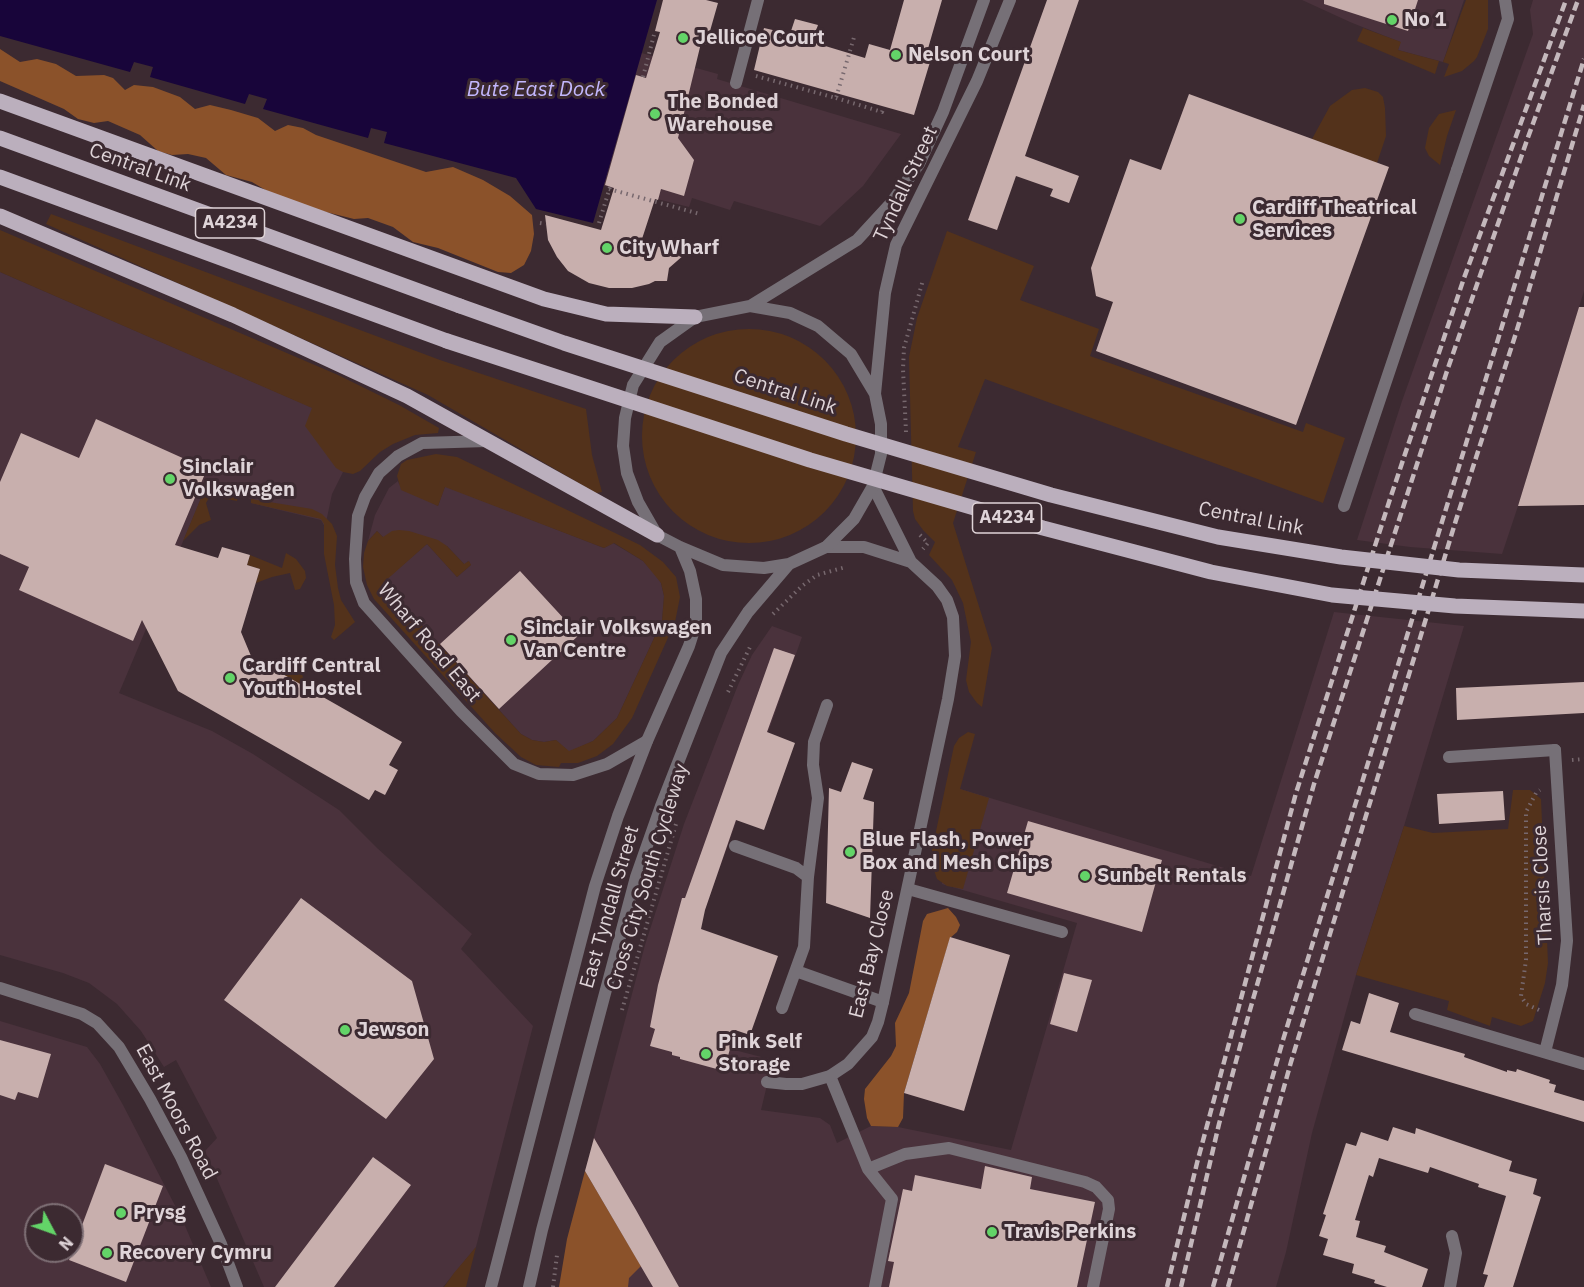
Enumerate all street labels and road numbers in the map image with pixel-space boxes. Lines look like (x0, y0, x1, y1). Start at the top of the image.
street label: Tyndall Street (869, 122, 943, 246)
street label: Central Link (86, 138, 194, 198)
road number: A4234 (196, 208, 264, 238)
street label: Central Link (731, 364, 839, 420)
street label: Central Link (1196, 497, 1306, 541)
road number: A4234 (972, 503, 1042, 533)
street label: Wharf Road East (372, 579, 486, 707)
street label: Cross City South Cycleway (602, 761, 694, 993)
street label: East Tyndall Street (575, 823, 645, 991)
street label: Tharsis Close (1528, 825, 1558, 945)
street label: East Bay Close (844, 887, 900, 1021)
street label: East Moors Road (130, 1040, 222, 1184)

